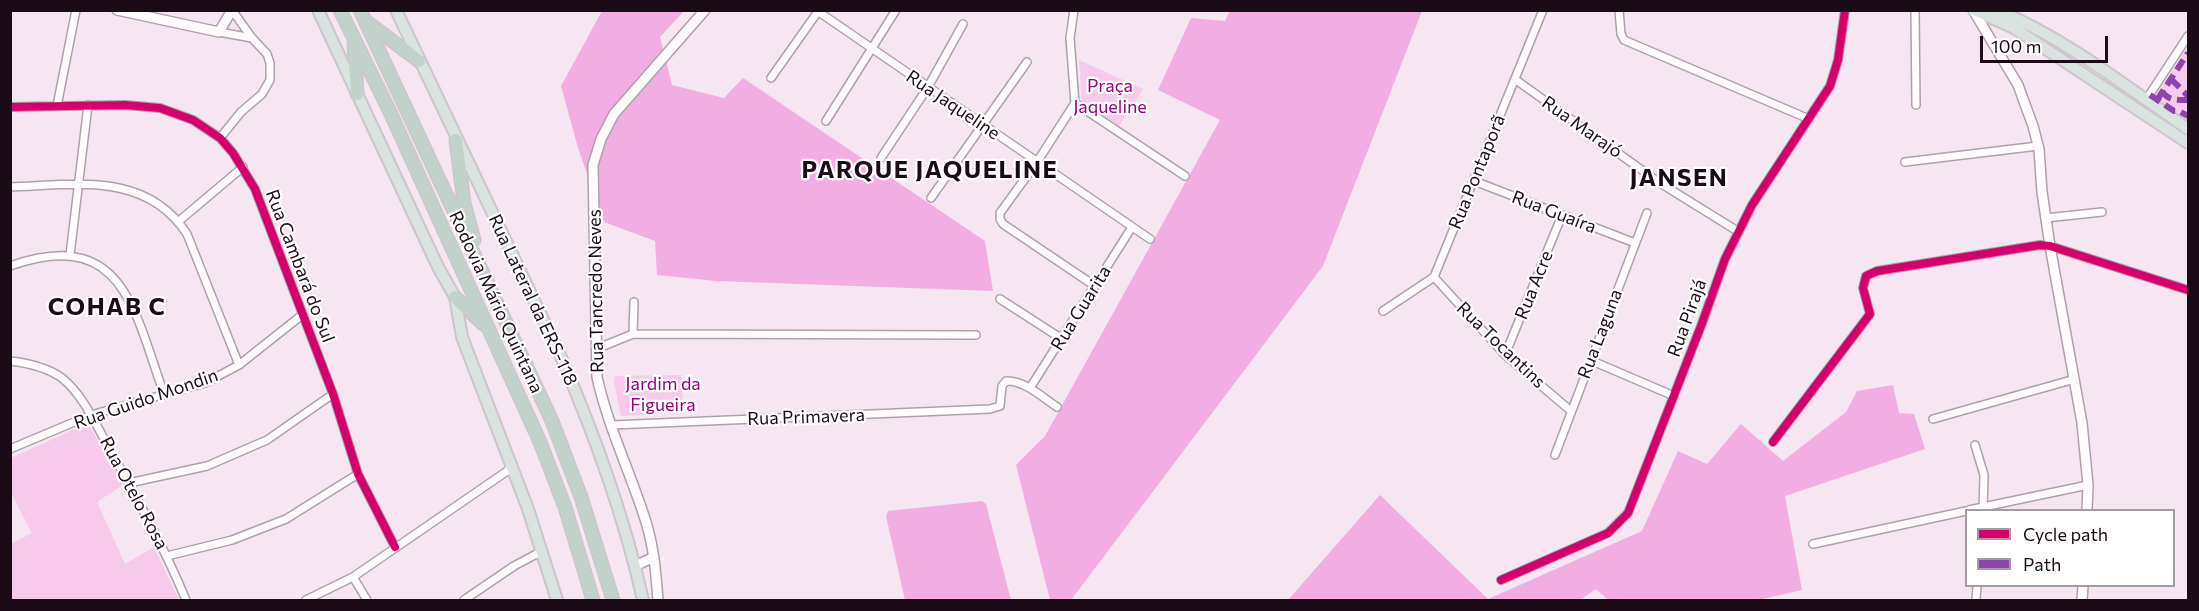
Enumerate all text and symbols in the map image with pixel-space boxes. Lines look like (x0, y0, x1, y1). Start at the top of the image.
scale bar (1983, 24, 2110, 62)
text: 100 m (1991, 35, 2041, 57)
street label: Rua Jaqueline (902, 66, 1004, 144)
park label: Praça Jaqueline (1073, 75, 1147, 118)
street label: Rua Marajó (1538, 91, 1626, 163)
street label: Rua Pontaporã (1444, 112, 1510, 232)
district label: PARQUE JAQUELINE (802, 156, 1058, 184)
district label: JANSEN (1630, 164, 1728, 192)
street label: Rua Guaíra (1509, 186, 1599, 238)
street label: Rua Cambará do Sul (261, 187, 339, 345)
street label: Rodovia Mário Quintana (444, 208, 548, 396)
street label: Rua Tancredo Neves (584, 209, 608, 373)
street label: Rua Lateral da ERS-118 (484, 211, 582, 389)
street label: Rua Acre (1510, 248, 1558, 322)
street label: Rua Guarita (1046, 262, 1116, 354)
street label: Rua Pirajá (1663, 276, 1711, 360)
street label: Rua Laguna (1573, 286, 1627, 382)
district label: COHAB C (48, 293, 166, 321)
street label: Rua Tocantins (1452, 297, 1550, 393)
street label: Rua Guido Mondin (71, 364, 221, 434)
park label: Jardim da Figueira (625, 373, 701, 416)
street label: Rua Primavera (747, 404, 865, 430)
street label: Rua Otelo Rosa (95, 433, 173, 553)
legend (1965, 509, 2175, 587)
text: Cycle path (2023, 523, 2108, 545)
text: Path (2023, 553, 2061, 575)

